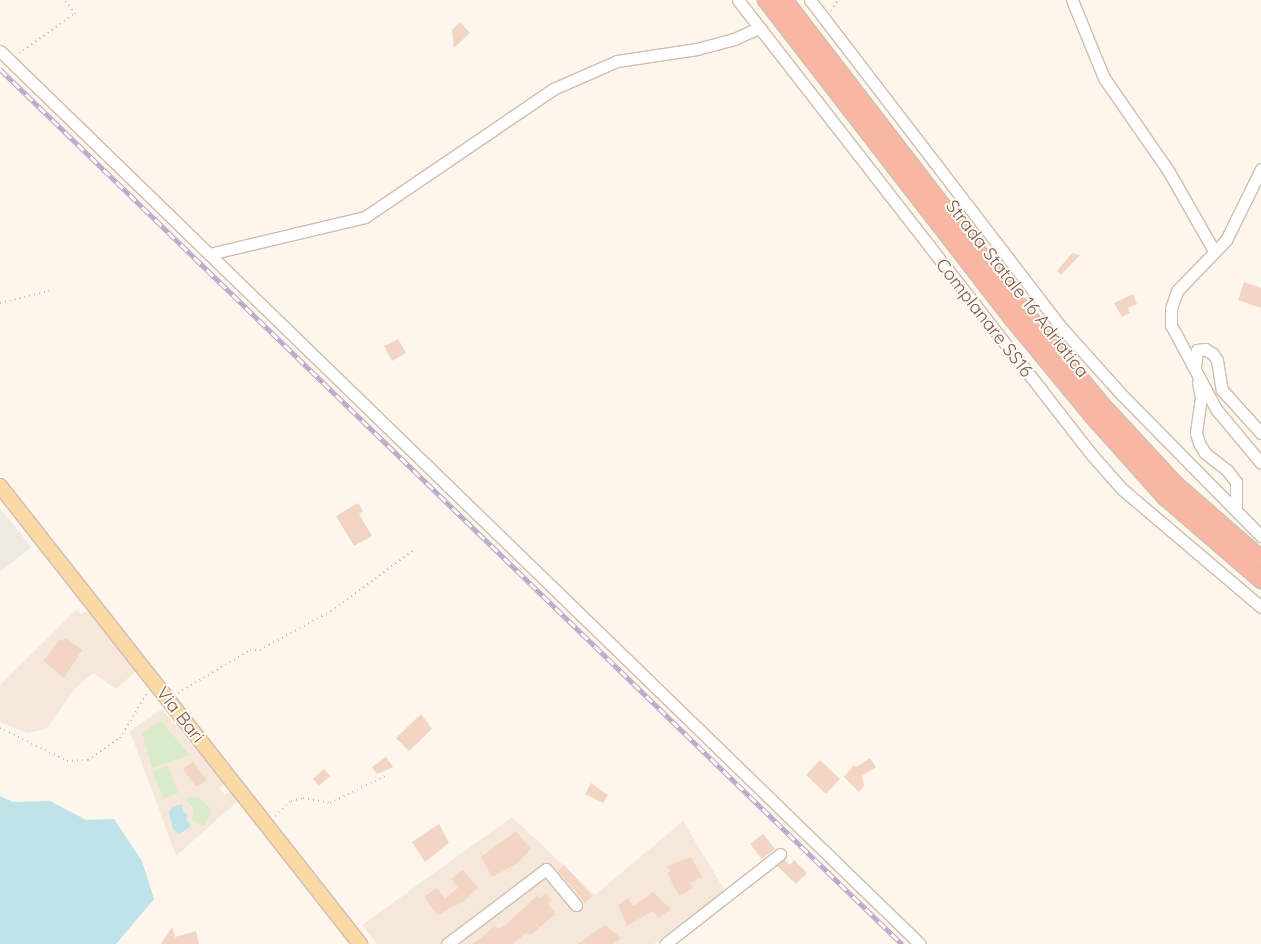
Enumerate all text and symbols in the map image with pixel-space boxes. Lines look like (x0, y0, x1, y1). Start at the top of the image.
street label: Strada Statale 16 Adriatica (941, 196, 1093, 382)
street label: Complanare SS16 (931, 254, 1037, 382)
street label: Via Bari (151, 683, 209, 747)

